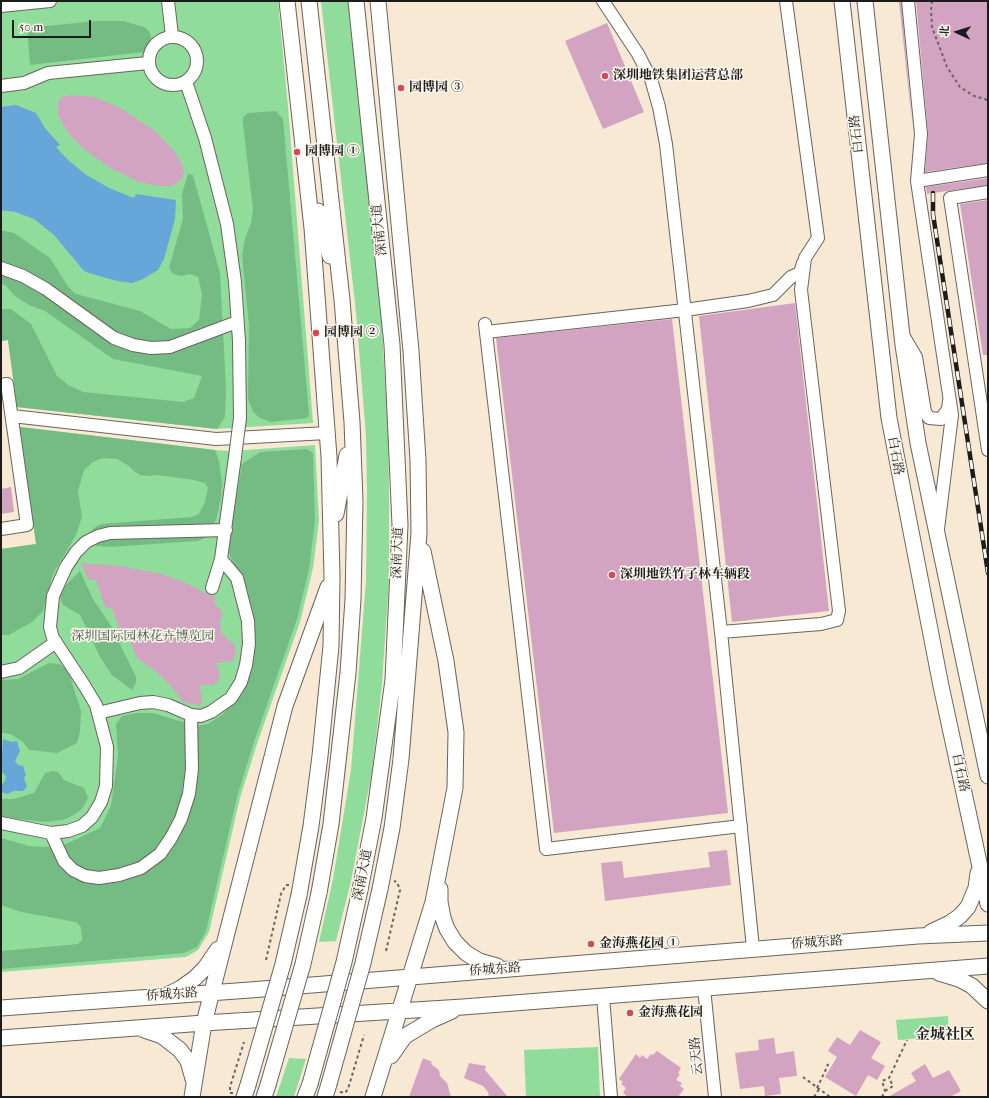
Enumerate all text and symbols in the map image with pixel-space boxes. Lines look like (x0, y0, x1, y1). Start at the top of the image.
scale bar (14, 12, 93, 38)
north arrow (937, 12, 977, 52)
text: 50 m (19, 20, 43, 34)
text: 北 (938, 25, 951, 37)
place label: 深圳地铁集团运营总部 (613, 68, 743, 84)
marker: 深圳地铁集团运营总部 (600, 71, 610, 81)
place label: 园博园 ③ (409, 80, 464, 96)
marker: 园博园 ③ (396, 83, 406, 93)
street label: 白石路 (847, 114, 867, 154)
place label: 园博园 ① (305, 144, 360, 160)
marker: 园博园 ① (292, 147, 302, 157)
street label: 深南大道 (370, 203, 390, 257)
place label: 园博园 ② (324, 325, 379, 341)
marker: 园博园 ② (311, 328, 321, 338)
street label: 白石路 (884, 435, 906, 477)
street label: 深南大道 (389, 527, 407, 579)
place label: 深圳地铁竹子林车辆段 (620, 567, 750, 583)
marker: 深圳地铁竹子林车辆段 (607, 570, 617, 580)
park label: 深圳国际园林花卉博览园 (72, 629, 214, 645)
street label: 白石路 (948, 752, 972, 794)
street label: 深南大道 (350, 848, 376, 902)
street label: 侨城东路 (791, 933, 843, 953)
place label: 金海燕花园 ① (599, 936, 680, 952)
marker: 金海燕花园 ① (586, 939, 596, 949)
street label: 侨城东路 (469, 960, 521, 980)
street label: 侨城东路 (146, 985, 198, 1005)
place label: 金海燕花园 (638, 1005, 703, 1021)
marker: 金海燕花园 (625, 1008, 635, 1018)
district label: 金城社区 (915, 1026, 975, 1044)
street label: 云天路 (688, 1036, 706, 1076)

